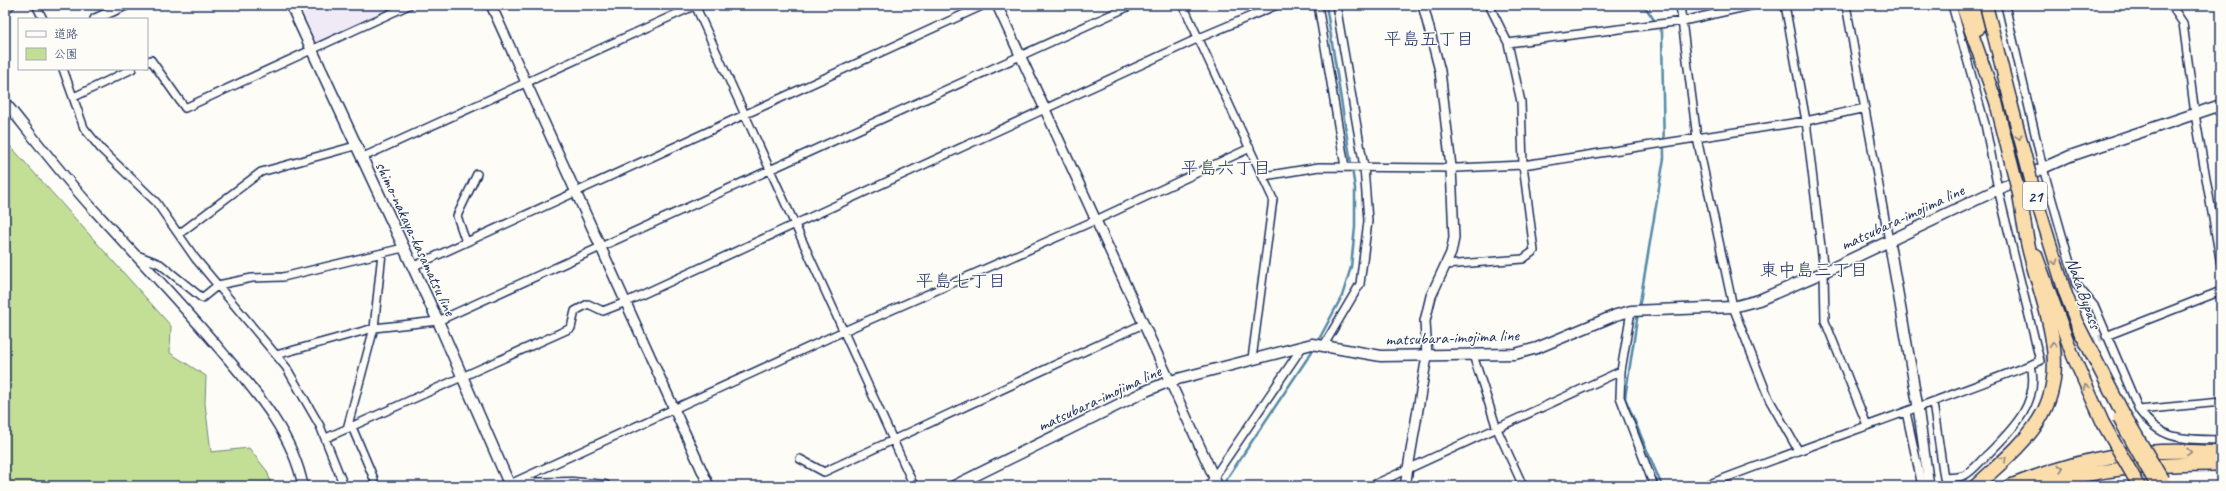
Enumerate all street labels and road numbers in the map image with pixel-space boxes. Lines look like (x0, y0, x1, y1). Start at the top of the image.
street label: shimo-nakaya-kasamatsu line (371, 158, 461, 320)
street label: matsubara-imojima line (1837, 179, 1969, 255)
road number: 21 (2023, 182, 2047, 210)
street label: Naka Bypass (2061, 255, 2107, 333)
street label: matsubara-imojima line (1385, 325, 1521, 350)
street label: matsubara-imojima line (1034, 360, 1166, 436)

